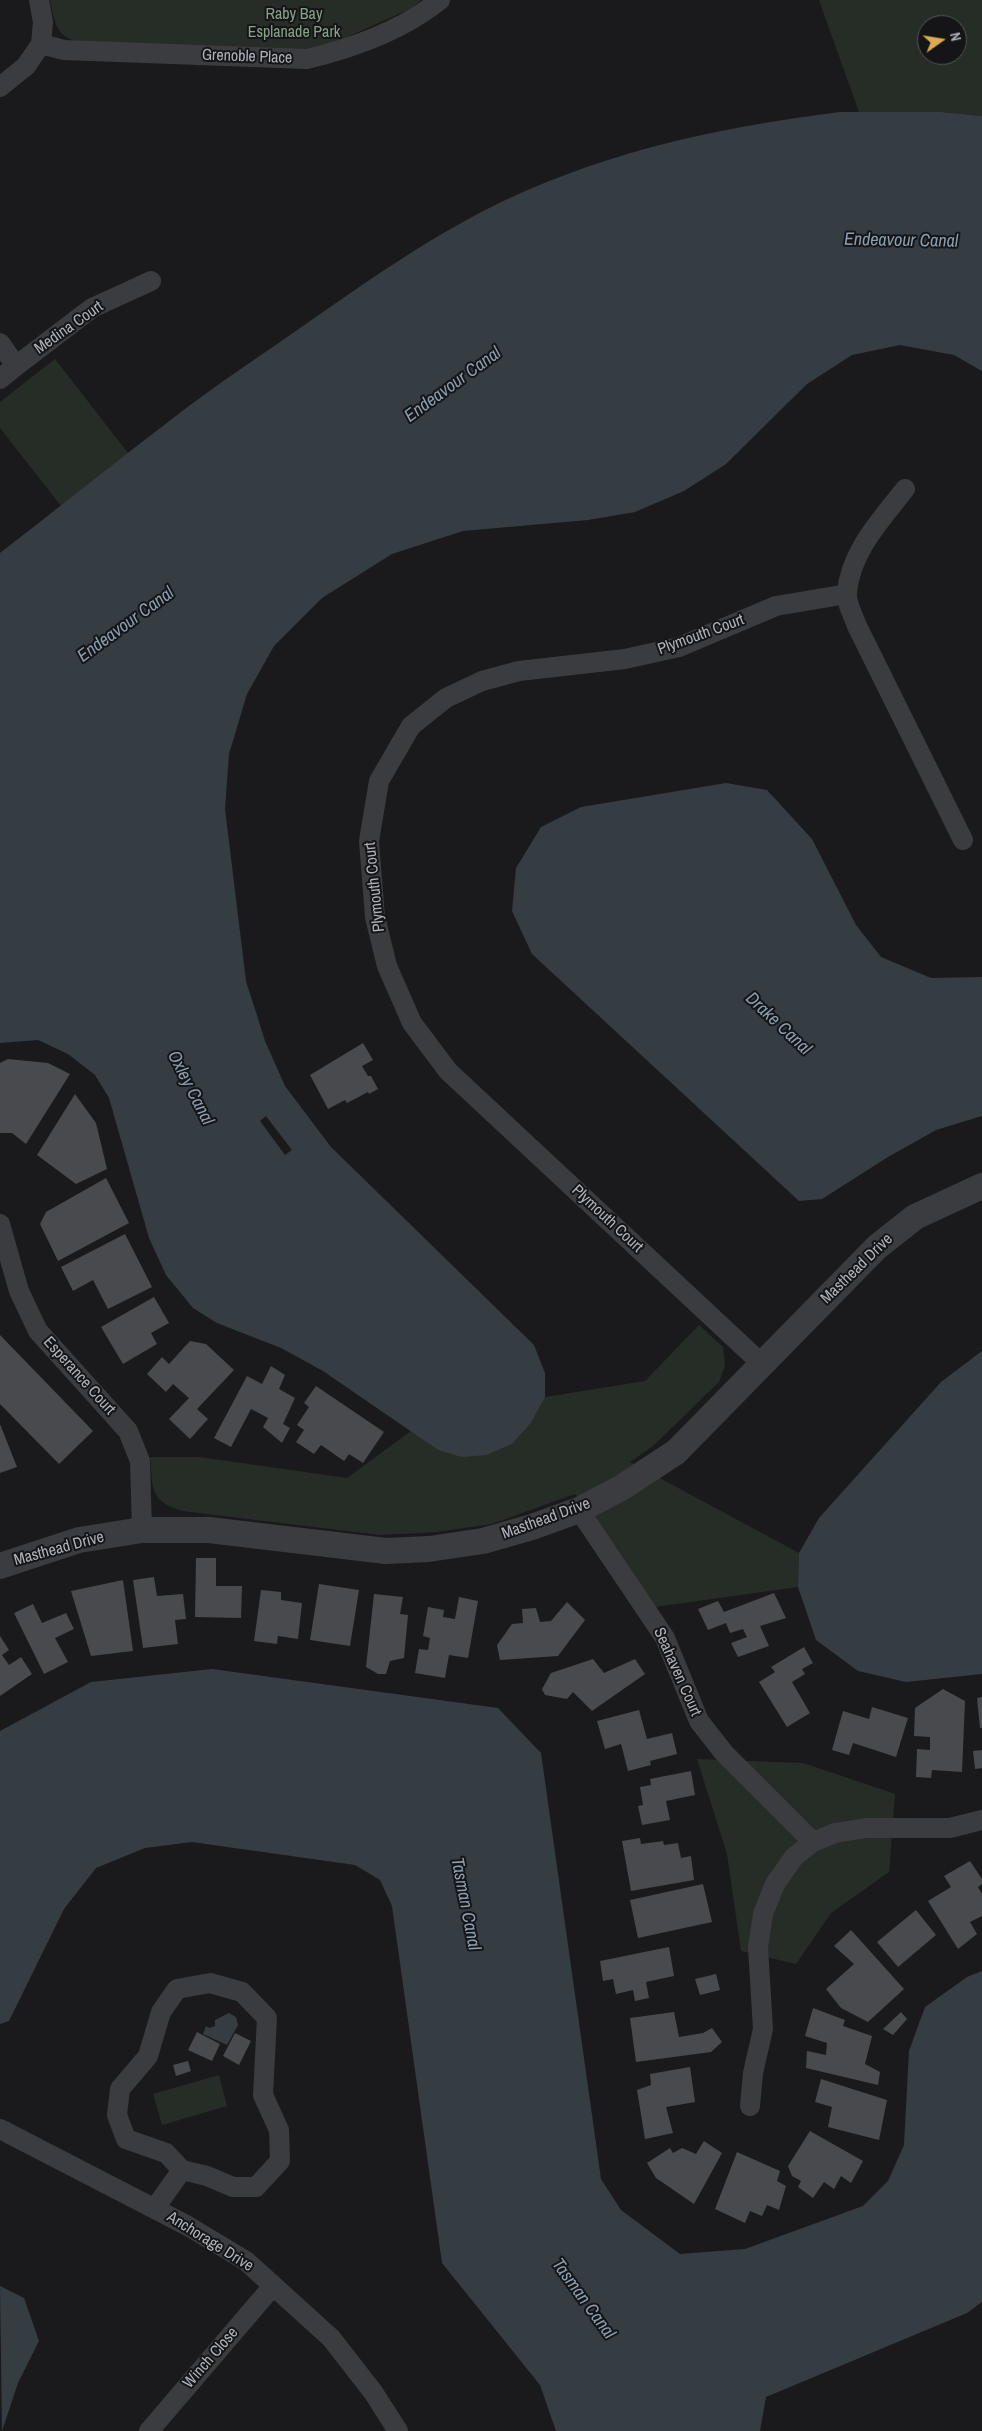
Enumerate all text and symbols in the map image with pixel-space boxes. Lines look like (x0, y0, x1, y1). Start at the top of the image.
park label: Raby Bay Esplanade Park (248, 5, 340, 43)
north arrow (917, 15, 967, 65)
text: N (946, 31, 965, 43)
street label: Grenoble Place (201, 46, 293, 68)
water label: Endeavour Canal (844, 229, 958, 253)
street label: Medina Court (31, 297, 107, 359)
water label: Endeavour Canal (401, 343, 505, 427)
water label: Endeavour Canal (74, 583, 178, 667)
street label: Plymouth Court (655, 611, 747, 659)
street label: Plymouth Court (361, 841, 389, 933)
water label: Drake Canal (741, 988, 815, 1060)
water label: Oxley Canal (162, 1047, 218, 1129)
street label: Plymouth Court (567, 1181, 647, 1257)
street label: Masthead Drive (817, 1230, 897, 1308)
street label: Esperance Court (39, 1333, 119, 1419)
street label: Masthead Drive (499, 1494, 593, 1544)
street label: Masthead Drive (12, 1528, 106, 1570)
street label: Seahaven Court (649, 1625, 705, 1719)
water label: Tasman Canal (445, 1856, 485, 1952)
street label: Anchorage Drive (163, 2208, 257, 2276)
water label: Tasman Canal (547, 2255, 619, 2343)
street label: Winch Close (179, 2324, 243, 2392)

